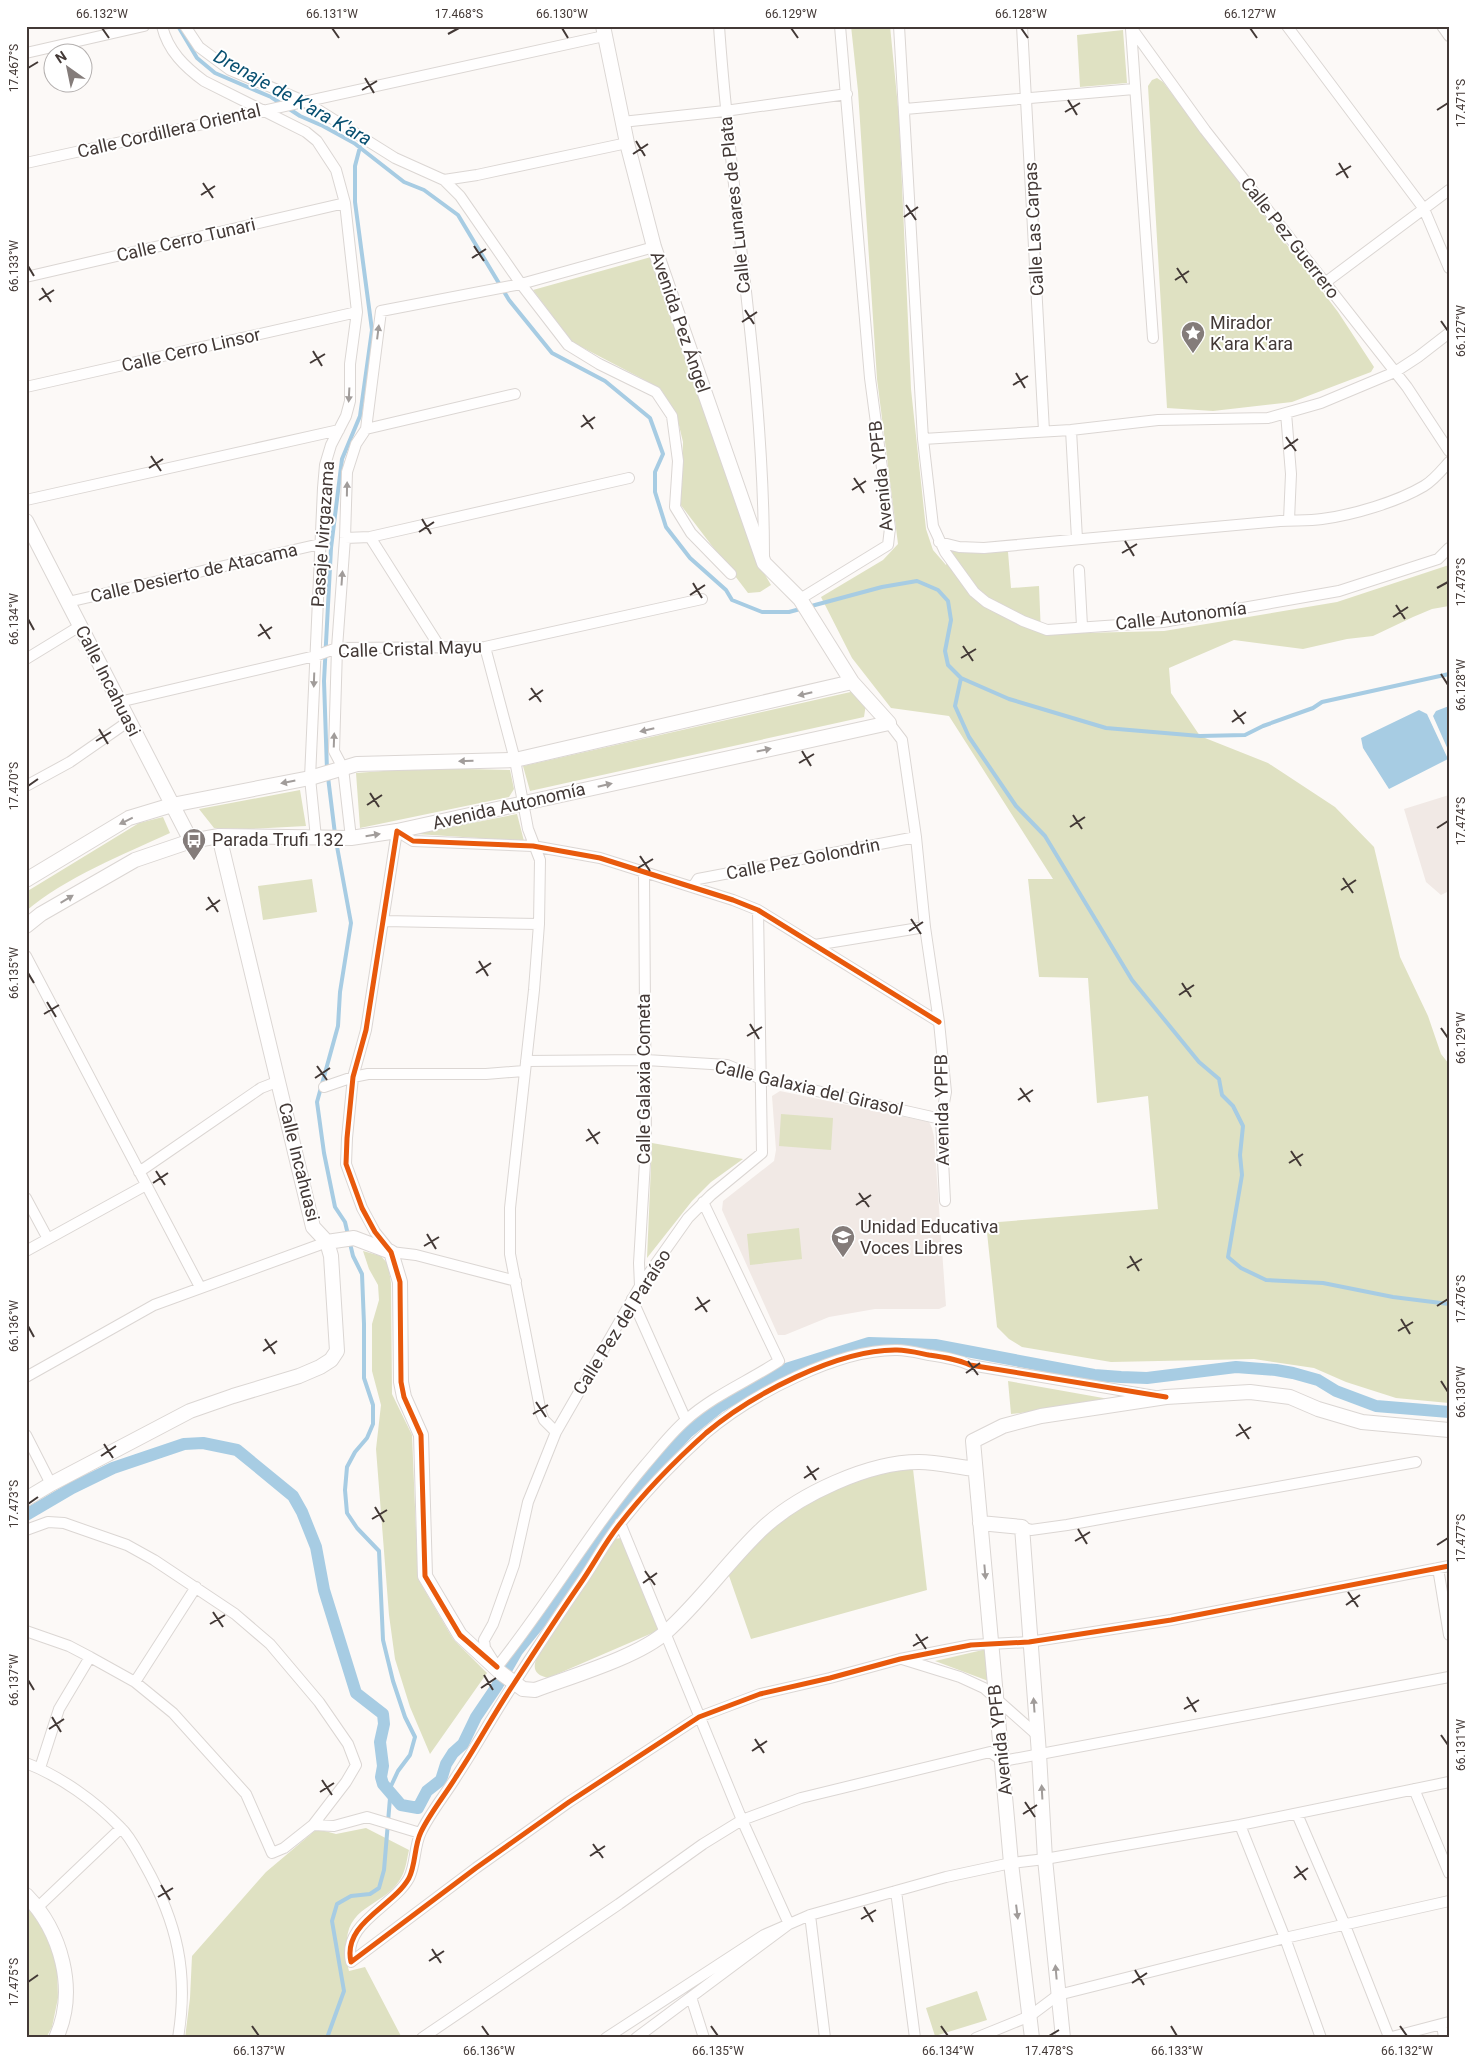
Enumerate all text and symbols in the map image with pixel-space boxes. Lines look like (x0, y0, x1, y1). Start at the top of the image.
text: 66.132°W (76, 7, 128, 21)
text: 66.131°W (306, 7, 358, 21)
text: 17.468°S (435, 7, 483, 21)
text: 66.130°W (536, 7, 588, 21)
text: 66.129°W (765, 7, 817, 21)
text: 66.128°W (995, 7, 1047, 21)
text: 66.127°W (1224, 7, 1276, 21)
north arrow (42, 42, 92, 92)
text: 17.467°S (7, 44, 21, 92)
water label: Drenaje de K'ara K'ara (210, 44, 376, 150)
text: N (52, 48, 69, 67)
text: 17.471°S (1454, 79, 1468, 127)
street label: Calle Cordillera Oriental (75, 99, 263, 162)
street label: Calle Lunares de Plata (715, 116, 754, 295)
street label: Calle Las Carpas (1020, 161, 1048, 297)
street label: Calle Pez Guerrero (1237, 173, 1344, 302)
street label: Calle Cerro Tunari (114, 213, 257, 266)
text: 66.133°W (7, 240, 21, 292)
street label: Avenida Pez Ángel (646, 248, 715, 395)
text: 66.127°W (1454, 305, 1468, 357)
place label: Mirador K'ara K'ara (1210, 312, 1293, 354)
place icon: Mirador K'ara K'ara (1180, 320, 1206, 354)
street label: Calle Cerro Linsor (119, 323, 262, 376)
one-way arrow (374, 324, 382, 340)
one-way arrow (345, 388, 353, 404)
street label: Avenida YPFB (864, 420, 897, 533)
street label: Pasaje Ivirgazama (307, 460, 338, 608)
one-way arrow (343, 481, 351, 497)
street label: Calle Desierto de Atacama (88, 538, 300, 607)
text: 17.473°S (1454, 558, 1468, 606)
one-way arrow (339, 569, 347, 585)
text: 66.134°W (7, 593, 21, 645)
street label: Calle Autonomía (1114, 597, 1248, 634)
street label: Calle Incahuasi (71, 622, 145, 740)
street label: Calle Cristal Mayu (338, 635, 482, 662)
text: 66.128°W (1454, 659, 1468, 711)
one-way arrow (310, 672, 318, 688)
one-way arrow (797, 690, 813, 698)
one-way arrow (639, 726, 654, 734)
one-way arrow (330, 732, 338, 748)
one-way arrow (757, 746, 772, 754)
one-way arrow (458, 757, 474, 765)
text: 17.470°S (7, 762, 21, 810)
street label: Avenida Autonomía (431, 778, 587, 833)
one-way arrow (280, 779, 296, 787)
one-way arrow (598, 781, 613, 789)
text: 17.474°S (1454, 797, 1468, 845)
one-way arrow (119, 816, 134, 825)
bus stop icon: Parada Trufi 132 (181, 827, 207, 861)
place label: Parada Trufi 132 (212, 829, 344, 850)
one-way arrow (365, 831, 381, 839)
street label: Calle Pez Golondrin (724, 833, 882, 884)
one-way arrow (60, 894, 73, 903)
text: 66.135°W (7, 947, 21, 999)
street label: Calle Galaxia Cometa (633, 993, 654, 1165)
text: 66.129°W (1454, 1012, 1468, 1064)
street label: Avenida YPFB (930, 1054, 953, 1166)
street label: Calle Galaxia del Girasol (713, 1056, 905, 1119)
street label: Calle Incahuasi (275, 1100, 324, 1223)
place label: Unidad Educativa Voces Libres (860, 1216, 999, 1258)
school or university icon: Unidad Educativa Voces Libres (830, 1224, 856, 1258)
street label: Calle Pez del Paraíso (568, 1245, 675, 1398)
text: 17.476°S (1454, 1275, 1468, 1323)
text: 66.136°W (7, 1300, 21, 1352)
text: 66.130°W (1454, 1366, 1468, 1418)
text: 17.473°S (7, 1480, 21, 1528)
text: 17.477°S (1454, 1514, 1468, 1562)
one-way arrow (981, 1564, 989, 1580)
text: 66.137°W (7, 1654, 21, 1706)
street label: Avenida YPFB (983, 1684, 1016, 1797)
one-way arrow (1030, 1697, 1038, 1713)
text: 66.131°W (1454, 1719, 1468, 1771)
one-way arrow (1037, 1784, 1045, 1800)
one-way arrow (1013, 1904, 1021, 1920)
text: 17.475°S (7, 1958, 21, 2006)
one-way arrow (1052, 1964, 1060, 1980)
text: 66.137°W (233, 2044, 285, 2058)
text: 66.136°W (463, 2044, 515, 2058)
text: 66.135°W (692, 2044, 744, 2058)
text: 66.134°W (922, 2044, 974, 2058)
text: 17.478°S (1025, 2044, 1073, 2058)
text: 66.133°W (1151, 2044, 1203, 2058)
text: 66.132°W (1381, 2044, 1433, 2058)

